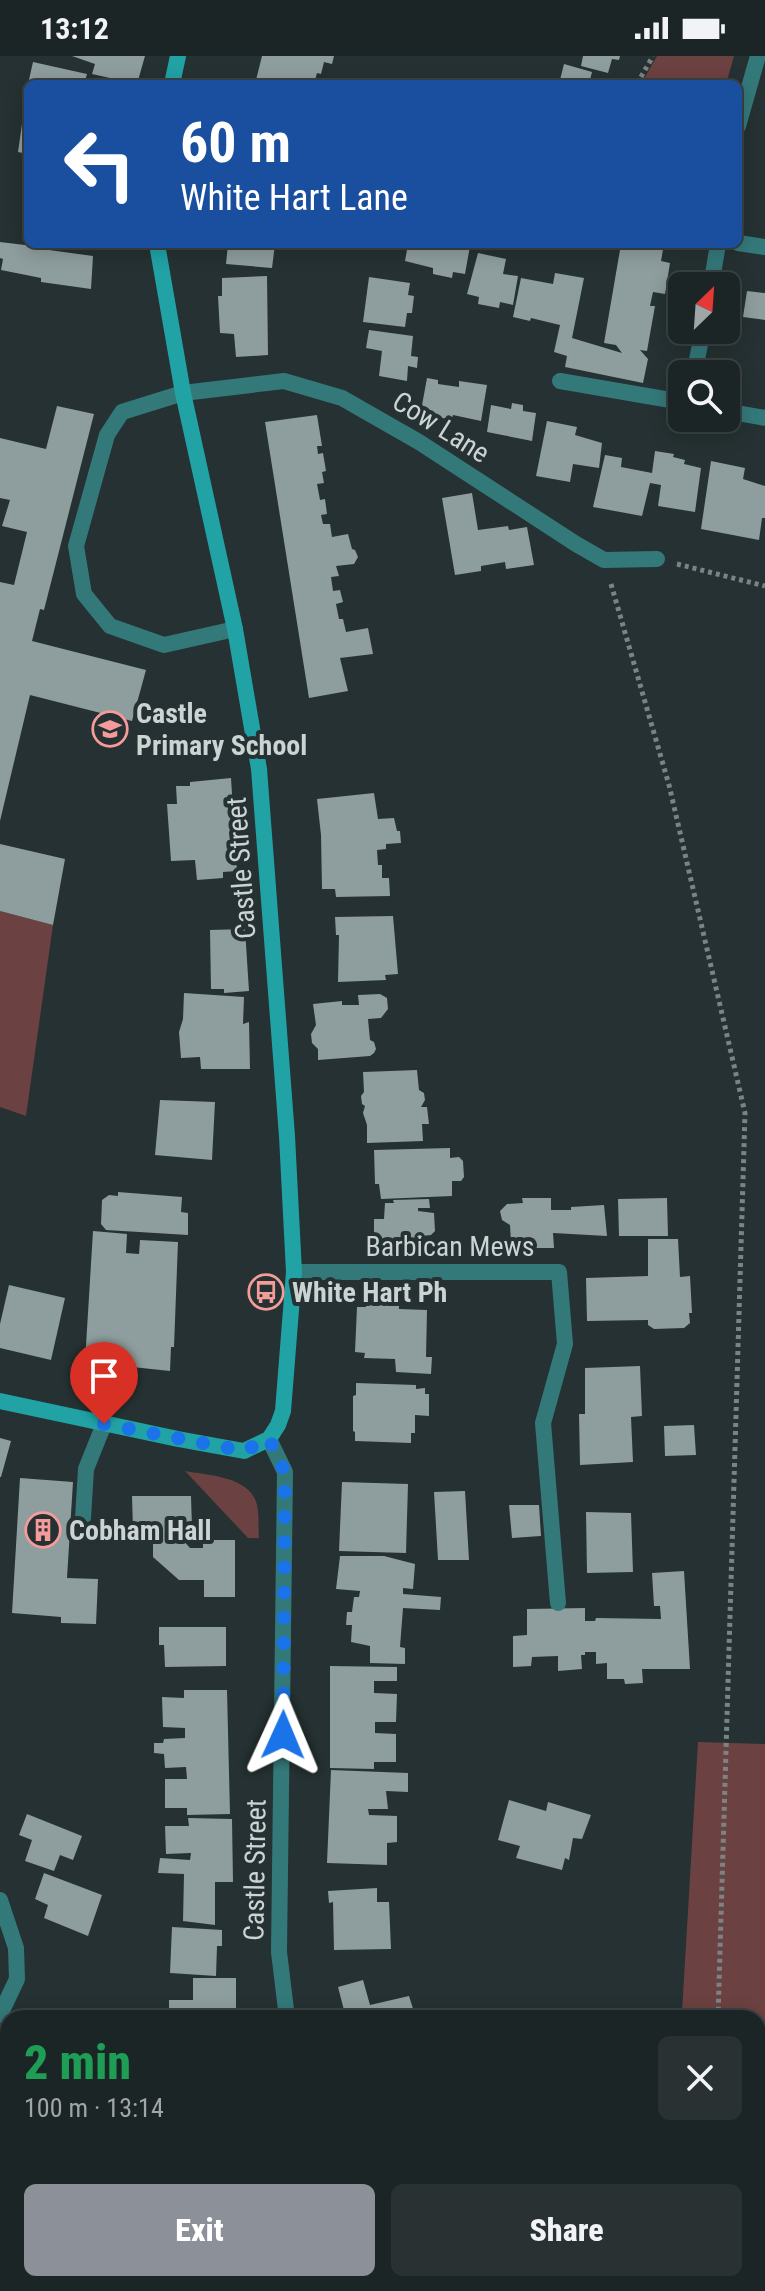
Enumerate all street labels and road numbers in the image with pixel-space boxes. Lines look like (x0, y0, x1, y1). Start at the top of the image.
street label: Cow Lane (386, 384, 496, 470)
street label: Castle Street (220, 796, 262, 940)
street label: Barbican Mews (365, 1230, 535, 1263)
street label: Castle Street (237, 1799, 273, 1941)

